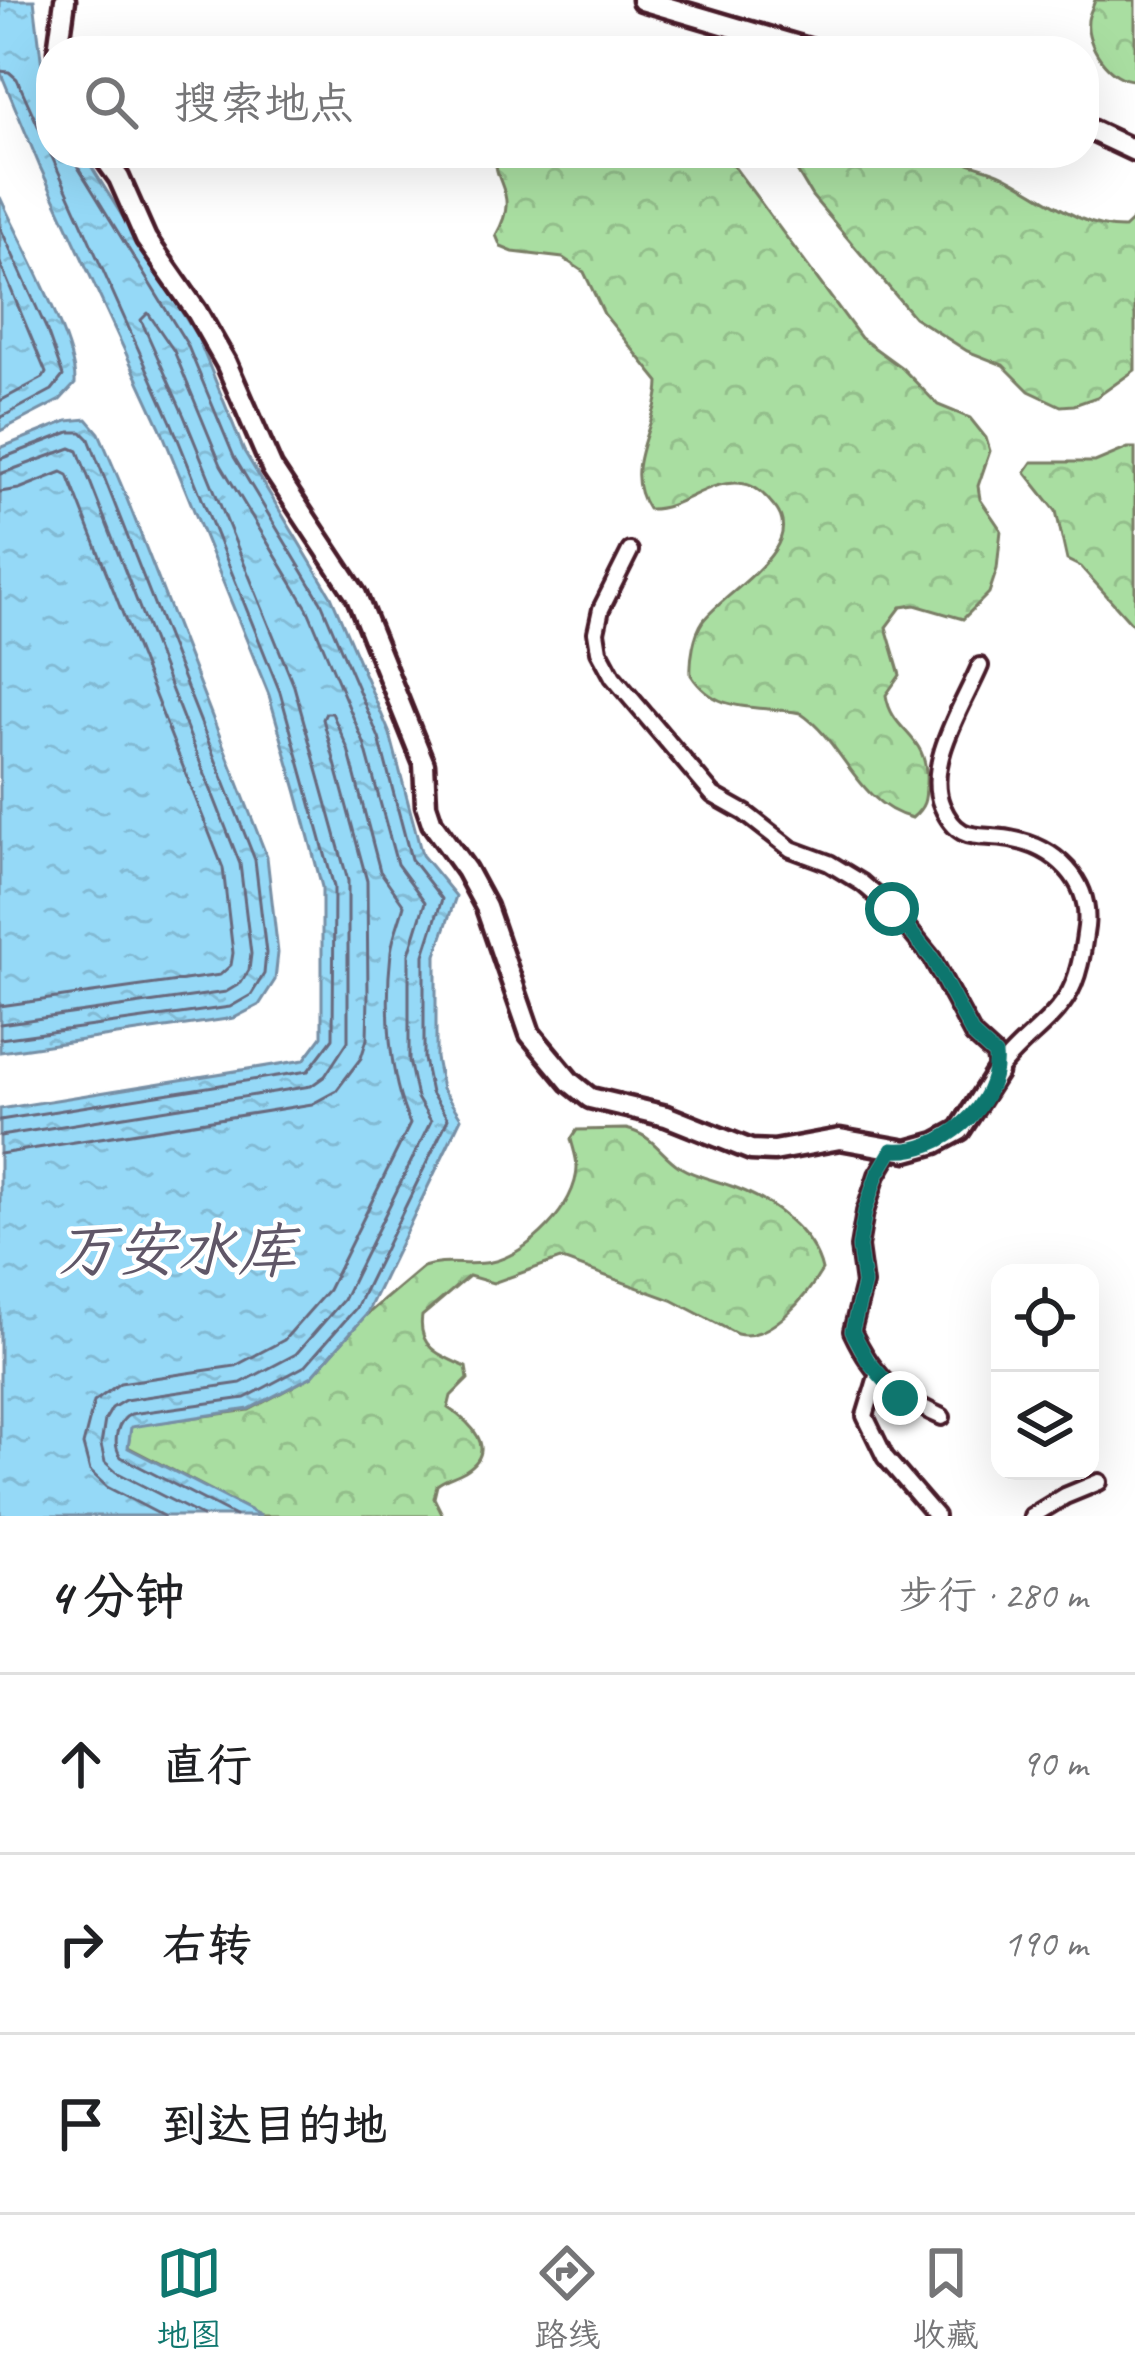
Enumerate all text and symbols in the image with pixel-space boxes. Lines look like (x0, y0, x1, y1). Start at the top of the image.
search box (36, 36, 1099, 168)
icon: search (78, 69, 144, 135)
text: 搜索地点 (174, 75, 354, 132)
route start (865, 882, 919, 936)
water label: 万安水库 (57, 1212, 301, 1288)
map controls (991, 1264, 1099, 1480)
button: locate (991, 1264, 1099, 1372)
route end (873, 1371, 927, 1425)
button: layers (991, 1372, 1099, 1480)
text: 4 分钟 (48, 1564, 185, 1628)
text: 步行 · 280 m (899, 1571, 1087, 1620)
icon: ahead (48, 1731, 114, 1797)
text: 直行 (162, 1737, 252, 1794)
text: 90 m (1021, 1739, 1087, 1788)
icon: right (48, 1911, 114, 1977)
text: 右转 (162, 1917, 252, 1974)
text: 190 m (1003, 1919, 1087, 1968)
icon: arrive (48, 2091, 114, 2157)
text: 到达目的地 (162, 2097, 387, 2154)
tab: 地图 (156, 2240, 222, 2356)
tab: 路线 (534, 2240, 600, 2356)
tab: 收藏 (913, 2240, 979, 2356)

